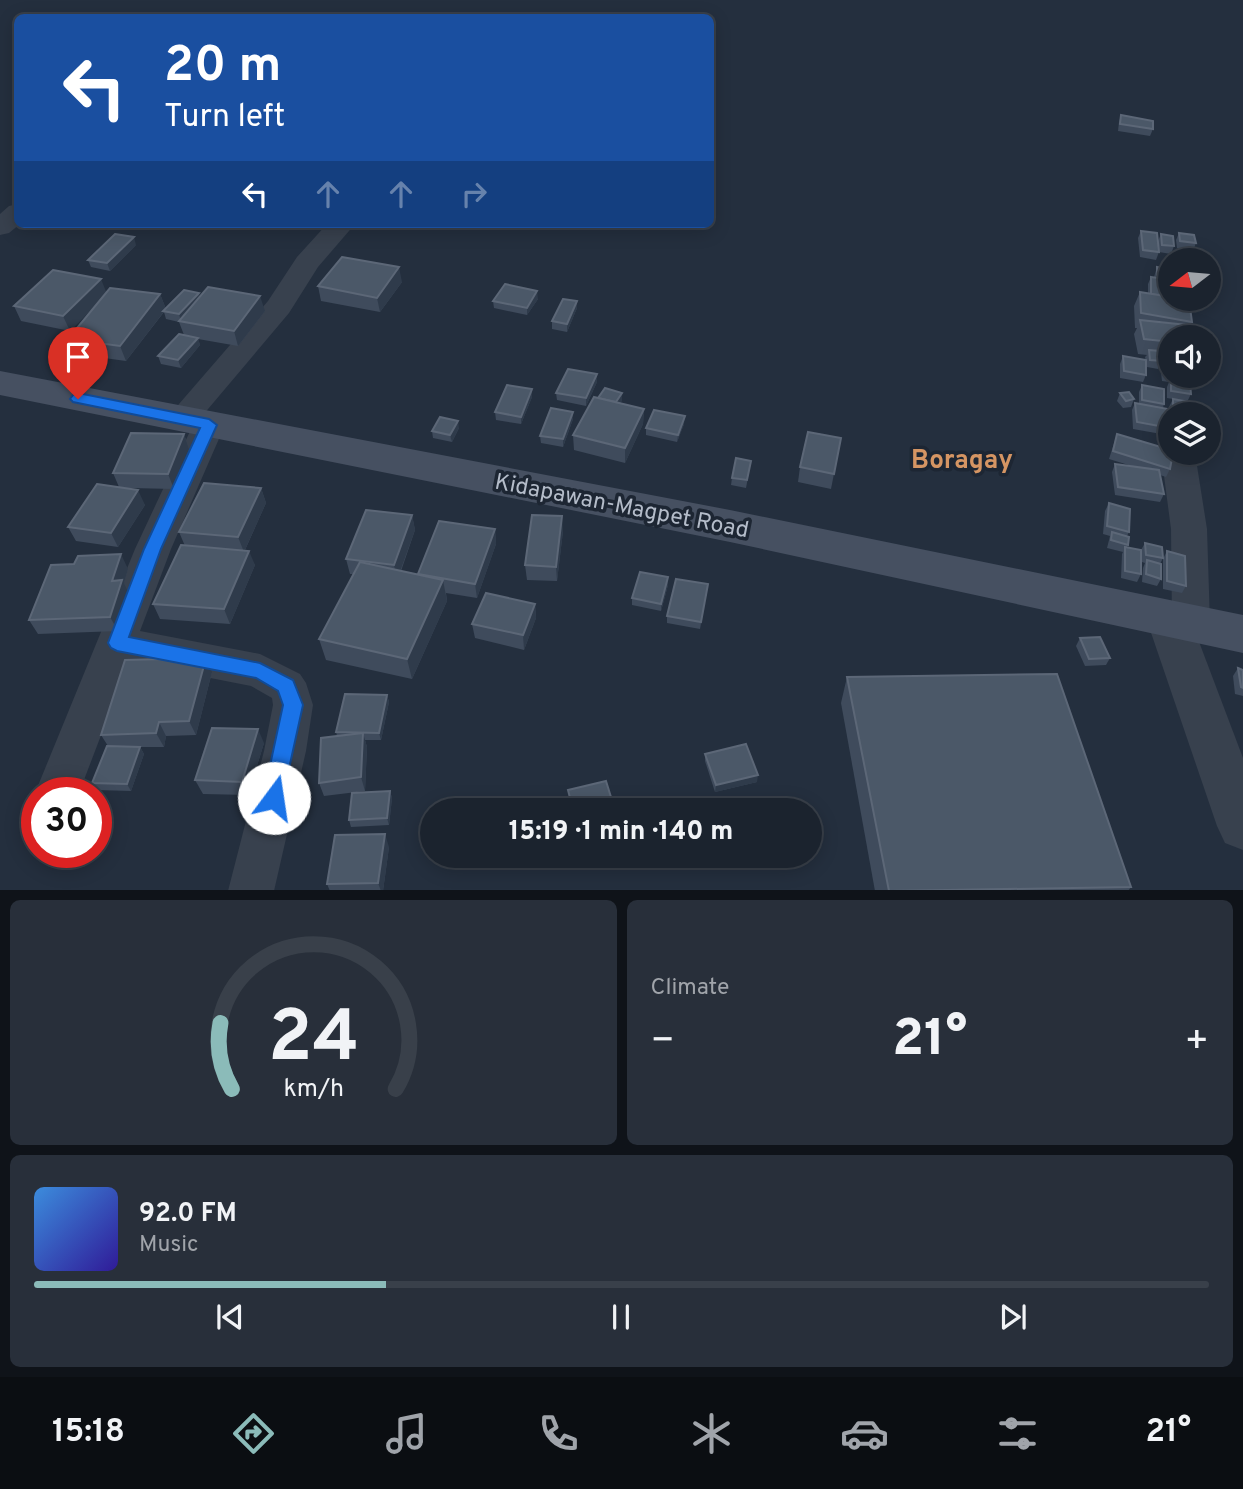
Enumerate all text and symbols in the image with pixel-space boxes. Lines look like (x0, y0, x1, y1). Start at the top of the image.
text: 20 m (164, 37, 281, 99)
icon: left (49, 42, 140, 133)
text: Turn left (164, 98, 285, 138)
icon: left (236, 175, 274, 213)
icon: ahead (309, 175, 347, 213)
icon: ahead (382, 175, 420, 213)
icon: right (455, 175, 493, 213)
north arrow (1158, 248, 1222, 312)
map controls (1158, 248, 1221, 465)
button: sound (1158, 325, 1221, 388)
pin (48, 327, 108, 399)
icon: arrive (59, 338, 97, 376)
button: layers (1158, 402, 1221, 465)
district label: Boragay (911, 445, 1013, 478)
street label: Kidapawan-Magpet Road (492, 469, 751, 546)
position arrow (237, 761, 311, 835)
speed limit sign: 30 (21, 777, 112, 868)
text: 15:19 · 1 min · 140 m (509, 816, 733, 849)
text: Climate (651, 974, 729, 1003)
text: 24 (268, 995, 359, 1087)
text: 21° (892, 1008, 967, 1074)
text: − (651, 1018, 675, 1067)
text: + (1184, 1018, 1209, 1067)
text: km/h (283, 1073, 344, 1105)
text: 92.0 FM (139, 1198, 237, 1231)
text: Music (139, 1231, 199, 1260)
icon: previous (211, 1298, 249, 1336)
icon: pause (602, 1298, 640, 1336)
icon: next (994, 1298, 1032, 1336)
icon: directions (229, 1409, 278, 1458)
icon: music (382, 1409, 431, 1458)
icon: phone (534, 1409, 583, 1458)
icon: climate (687, 1409, 736, 1458)
icon: car (840, 1409, 889, 1458)
icon: filters (993, 1409, 1042, 1458)
text: 15:18 (52, 1413, 125, 1453)
text: 21° (1145, 1413, 1191, 1453)

